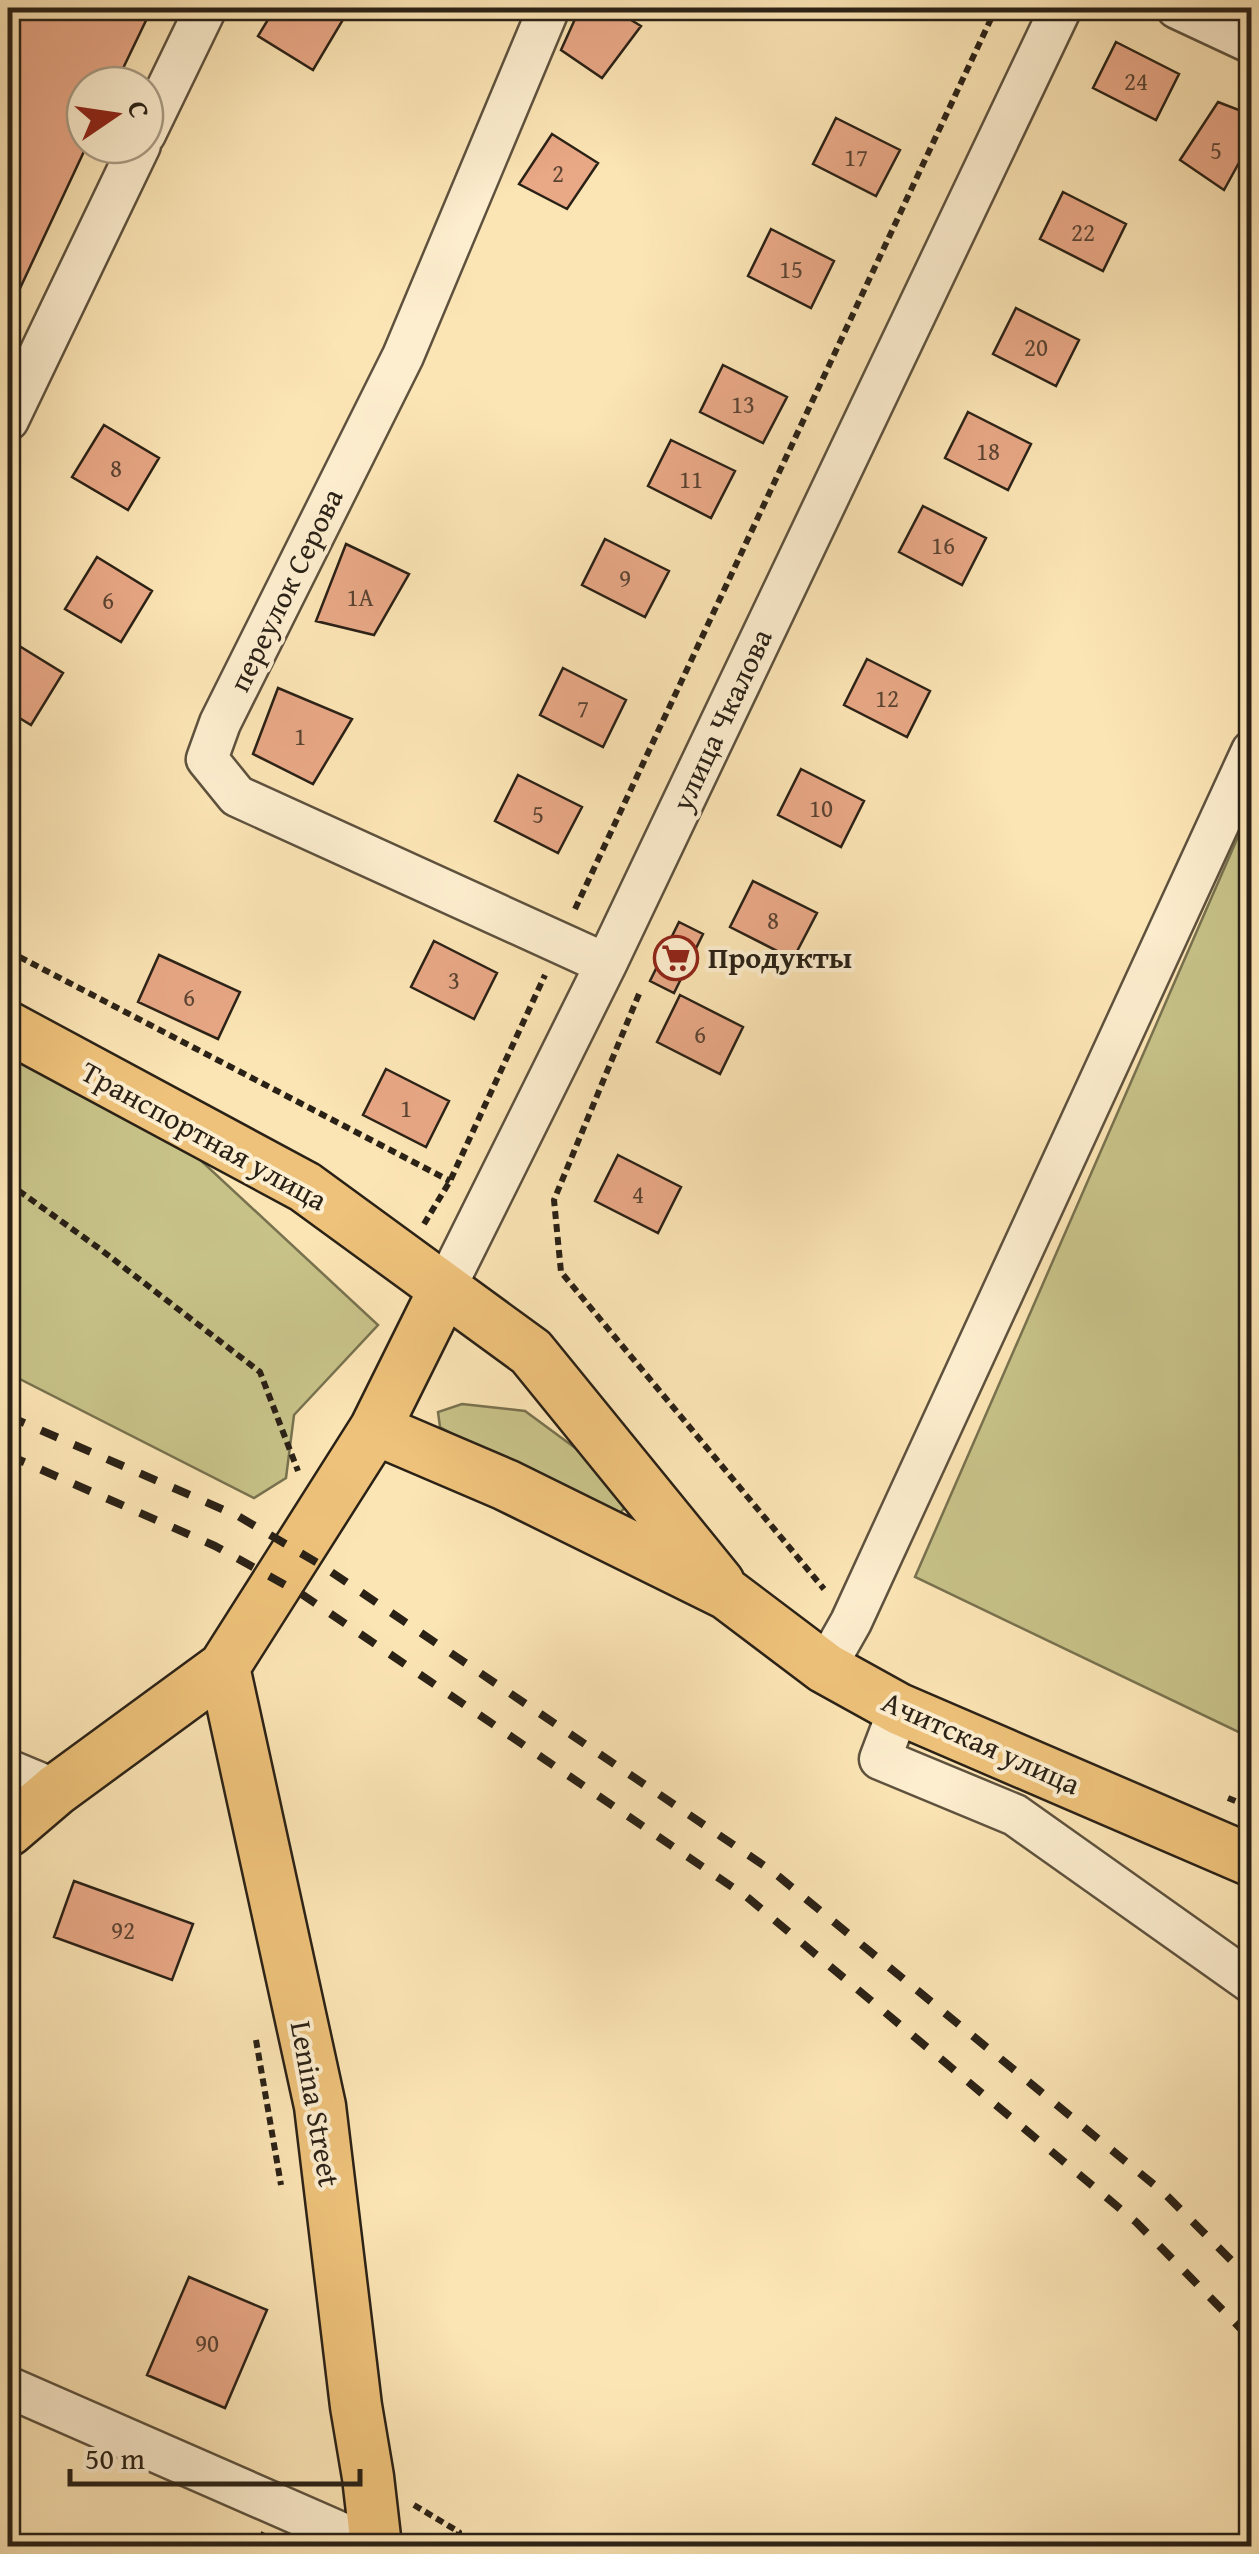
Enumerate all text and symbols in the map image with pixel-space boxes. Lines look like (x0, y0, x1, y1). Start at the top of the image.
house number: 24 (1124, 63, 1148, 99)
north arrow (65, 65, 165, 165)
text: С (118, 97, 162, 122)
house number: 5 (1210, 132, 1222, 168)
house number: 17 (844, 139, 868, 175)
house number: 2 (552, 155, 564, 191)
house number: 22 (1071, 214, 1095, 250)
house number: 15 (779, 251, 803, 287)
house number: 20 (1024, 329, 1048, 365)
house number: 13 (731, 386, 755, 422)
house number: 18 (976, 433, 1000, 469)
house number: 8 (110, 450, 122, 486)
house number: 11 (679, 461, 703, 497)
street label: переулок Серова (217, 480, 354, 699)
house number: 16 (931, 527, 955, 563)
house number: 9 (619, 560, 631, 596)
house number: 1А (346, 579, 374, 615)
house number: 6 (102, 582, 114, 618)
street label: улица Чкалова (659, 621, 783, 819)
house number: 12 (875, 680, 899, 716)
house number: 7 (577, 690, 589, 726)
house number: 1 (294, 718, 306, 754)
house number: 10 (809, 790, 833, 826)
house number: 5 (532, 796, 544, 832)
house number: 8 (767, 902, 779, 938)
supermarket icon: Продукты (653, 935, 699, 981)
place label: Продукты (708, 935, 852, 979)
house number: 3 (448, 962, 460, 998)
house number: 6 (183, 979, 195, 1015)
house number: 6 (694, 1016, 706, 1052)
street label: Транспортная улица (73, 1049, 336, 1221)
house number: 1 (400, 1090, 412, 1126)
house number: 4 (632, 1176, 644, 1212)
street label: Ачитская улица (875, 1679, 1088, 1806)
house number: 92 (111, 1912, 135, 1948)
street label: Lenina Street (280, 2018, 352, 2191)
house number: 90 (195, 2325, 219, 2361)
scale bar (70, 2424, 360, 2486)
text: 50 m (85, 2436, 145, 2480)

